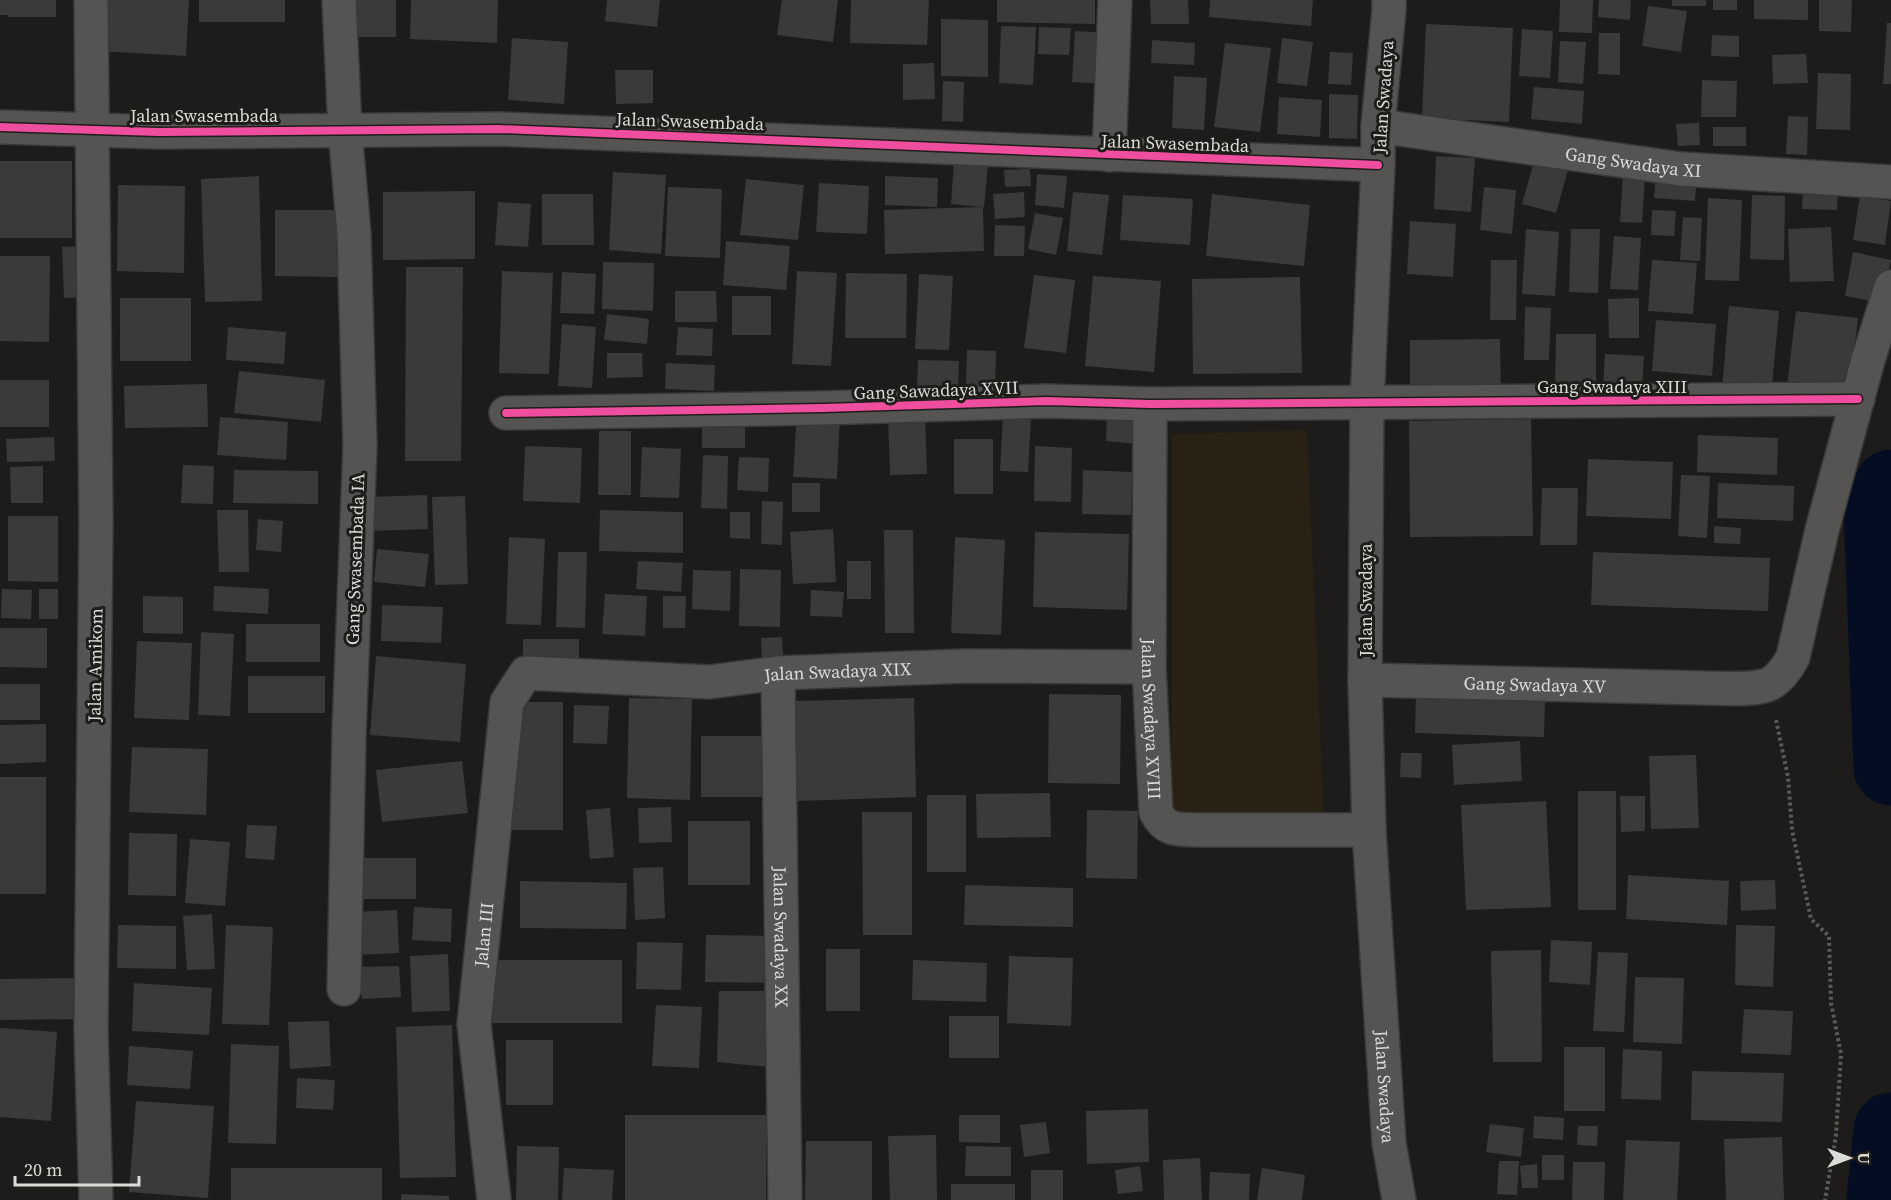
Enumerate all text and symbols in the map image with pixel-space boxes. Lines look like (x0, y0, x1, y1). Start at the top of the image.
street label: Jalan Swadaya (1367, 39, 1399, 155)
street label: Jalan Swasembada (129, 103, 279, 128)
street label: Jalan Swasembada (615, 106, 765, 136)
street label: Jalan Swasembada (1100, 128, 1250, 158)
street label: Gang Swadaya XI (1564, 140, 1702, 183)
street label: Gang Swadaya XIII (1537, 374, 1687, 399)
street label: Gang Sawadaya XVII (853, 375, 1019, 405)
street label: Gang Swasembada IA (340, 473, 370, 645)
street label: Jalan Swadaya (1353, 542, 1378, 658)
street label: Jalan Amikom (81, 608, 108, 723)
street label: Jalan Swadaya XVIII (1136, 637, 1168, 800)
street label: Jalan Swadaya XIX (761, 656, 912, 687)
street label: Gang Swadaya XV (1463, 670, 1606, 698)
street label: Jalan Swadaya XX (768, 865, 795, 1008)
street label: Jalan III (467, 901, 499, 969)
street label: Jalan Swadaya (1369, 1028, 1402, 1145)
north arrow (1819, 1128, 1879, 1188)
scale bar (15, 1149, 140, 1187)
text: U (1853, 1152, 1875, 1164)
text: 20 m (24, 1157, 62, 1182)

